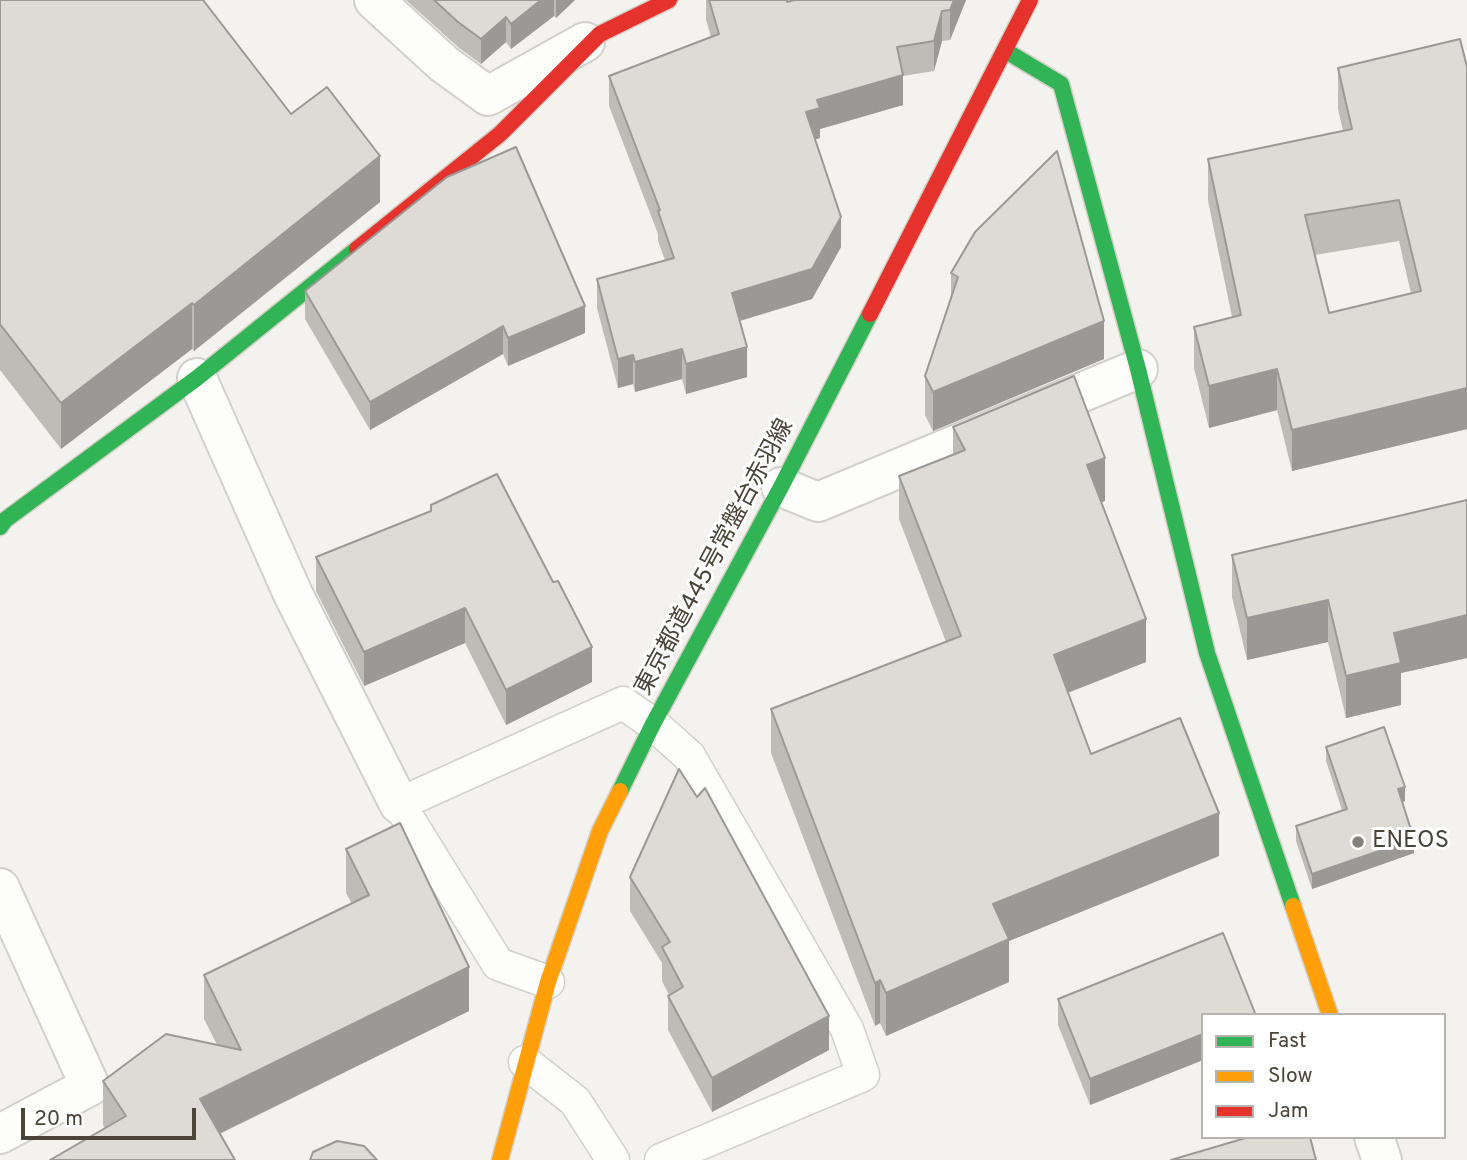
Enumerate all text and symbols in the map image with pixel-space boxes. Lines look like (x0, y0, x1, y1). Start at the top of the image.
street label: 東京都道445号常盤台赤羽線 (631, 415, 801, 701)
place label: ENEOS (1372, 828, 1449, 856)
marker: ENEOS (1350, 834, 1366, 850)
legend (1201, 1013, 1446, 1139)
text: Fast (1268, 1028, 1307, 1055)
text: Slow (1268, 1063, 1313, 1090)
scale bar (24, 1094, 200, 1138)
text: Jam (1268, 1098, 1309, 1125)
text: 20 m (34, 1106, 83, 1133)

